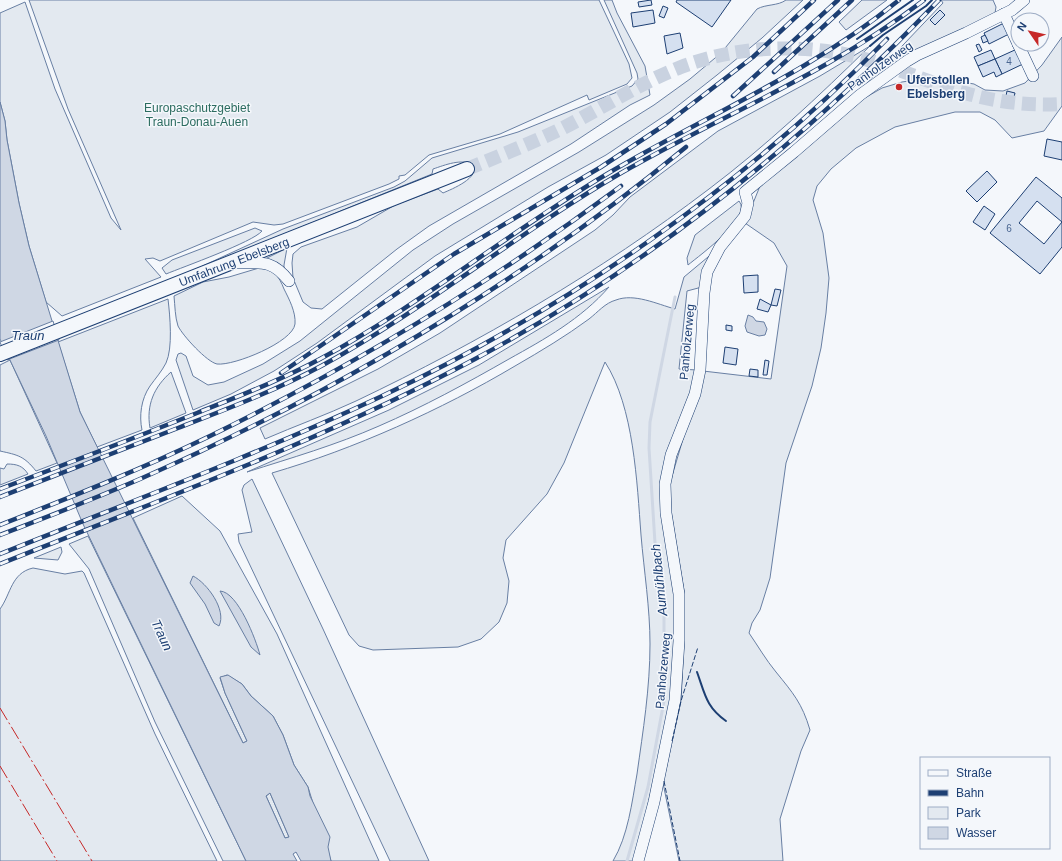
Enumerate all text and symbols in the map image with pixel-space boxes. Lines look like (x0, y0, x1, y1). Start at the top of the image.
north arrow (1010, 12, 1050, 52)
text: N (1015, 20, 1029, 33)
street label: Panholzerweg (845, 38, 915, 94)
house number: 4 (1006, 56, 1012, 67)
place label: Uferstollen Ebelsberg (907, 73, 970, 101)
marker: Uferstollen Ebelsberg (894, 82, 904, 92)
park label: Europaschutzgebiet Traun-Donau-Auen (144, 101, 251, 129)
house number: 6 (1006, 223, 1012, 234)
street label: Umfahrung Ebelsberg (177, 235, 291, 289)
street label: Panholzerweg (677, 304, 697, 380)
water label: Traun (12, 328, 45, 343)
water label: Aumühlbach (648, 543, 670, 618)
water label: Traun (148, 617, 176, 653)
street label: Panholzerweg (653, 633, 673, 709)
legend (920, 757, 1050, 849)
text: Straße (956, 766, 992, 780)
text: Bahn (956, 786, 984, 800)
text: Park (956, 806, 982, 820)
text: Wasser (956, 826, 996, 840)

